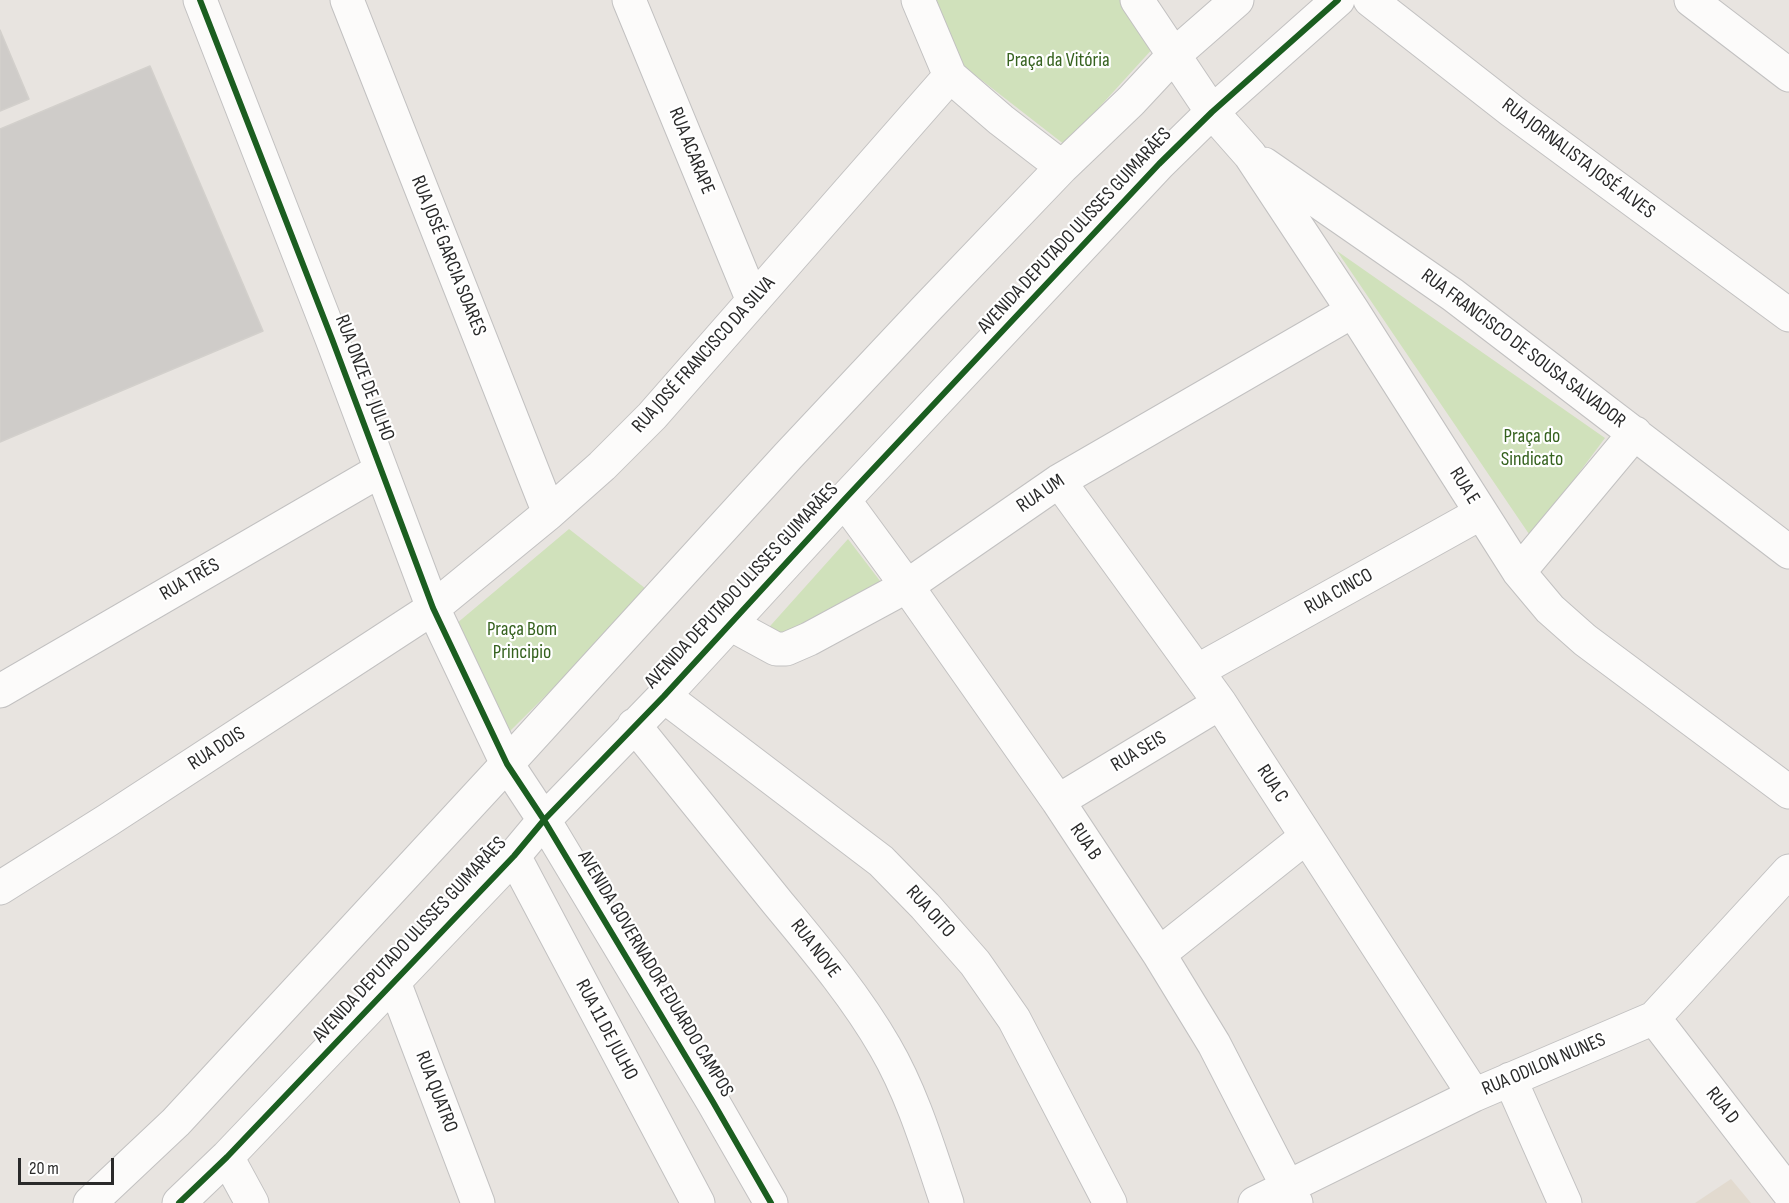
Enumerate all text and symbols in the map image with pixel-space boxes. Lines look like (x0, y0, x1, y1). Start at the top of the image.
park label: Praça da Vitória (1006, 49, 1110, 73)
street label: RUA JORNALISTA JOSÉ ALVES (1496, 93, 1660, 225)
street label: RUA ACARAPE (663, 104, 719, 198)
street label: AVENIDA DEPUTADO ULISSES GUIMARÃES (973, 123, 1177, 339)
street label: RUA JOSÉ GARCIA SOARES (405, 172, 491, 340)
street label: RUA FRANCISCO DE SOUSA SALVADOR (1416, 264, 1630, 434)
street label: RUA JOSÉ FRANCISCO DA SILVA (627, 272, 781, 438)
street label: RUA ONZE DE JULHO (329, 312, 399, 444)
park label: Praça do Sindicato (1501, 425, 1563, 472)
street label: RUA E (1444, 463, 1484, 509)
street label: RUA UM (1013, 469, 1069, 519)
street label: AVENIDA DEPUTADO ULISSES GUIMARÃES (640, 478, 844, 694)
street label: RUA TRÊS (156, 553, 224, 607)
street label: RUA CINCO (1301, 564, 1377, 620)
park label: Praça Bom Principio (487, 618, 557, 665)
street label: RUA DOIS (184, 722, 250, 776)
street label: RUA SEIS (1107, 726, 1171, 778)
street label: RUA C (1251, 761, 1293, 807)
street label: RUA B (1064, 819, 1106, 865)
street label: AVENIDA DEPUTADO ULISSES GUIMARÃES (308, 832, 512, 1048)
street label: AVENIDA GOVERNADOR EDUARDO CAMPOS (572, 846, 738, 1102)
street label: RUA OITO (900, 881, 960, 943)
street label: RUA NOVE (785, 915, 845, 983)
street label: RUA 11 DE JULHO (569, 976, 643, 1084)
street label: RUA ODILON NUNES (1479, 1028, 1609, 1102)
street label: RUA QUATRO (410, 1048, 462, 1136)
street label: RUA D (1700, 1083, 1744, 1129)
scale bar (21, 1146, 117, 1184)
text: 20 m (29, 1158, 59, 1179)

